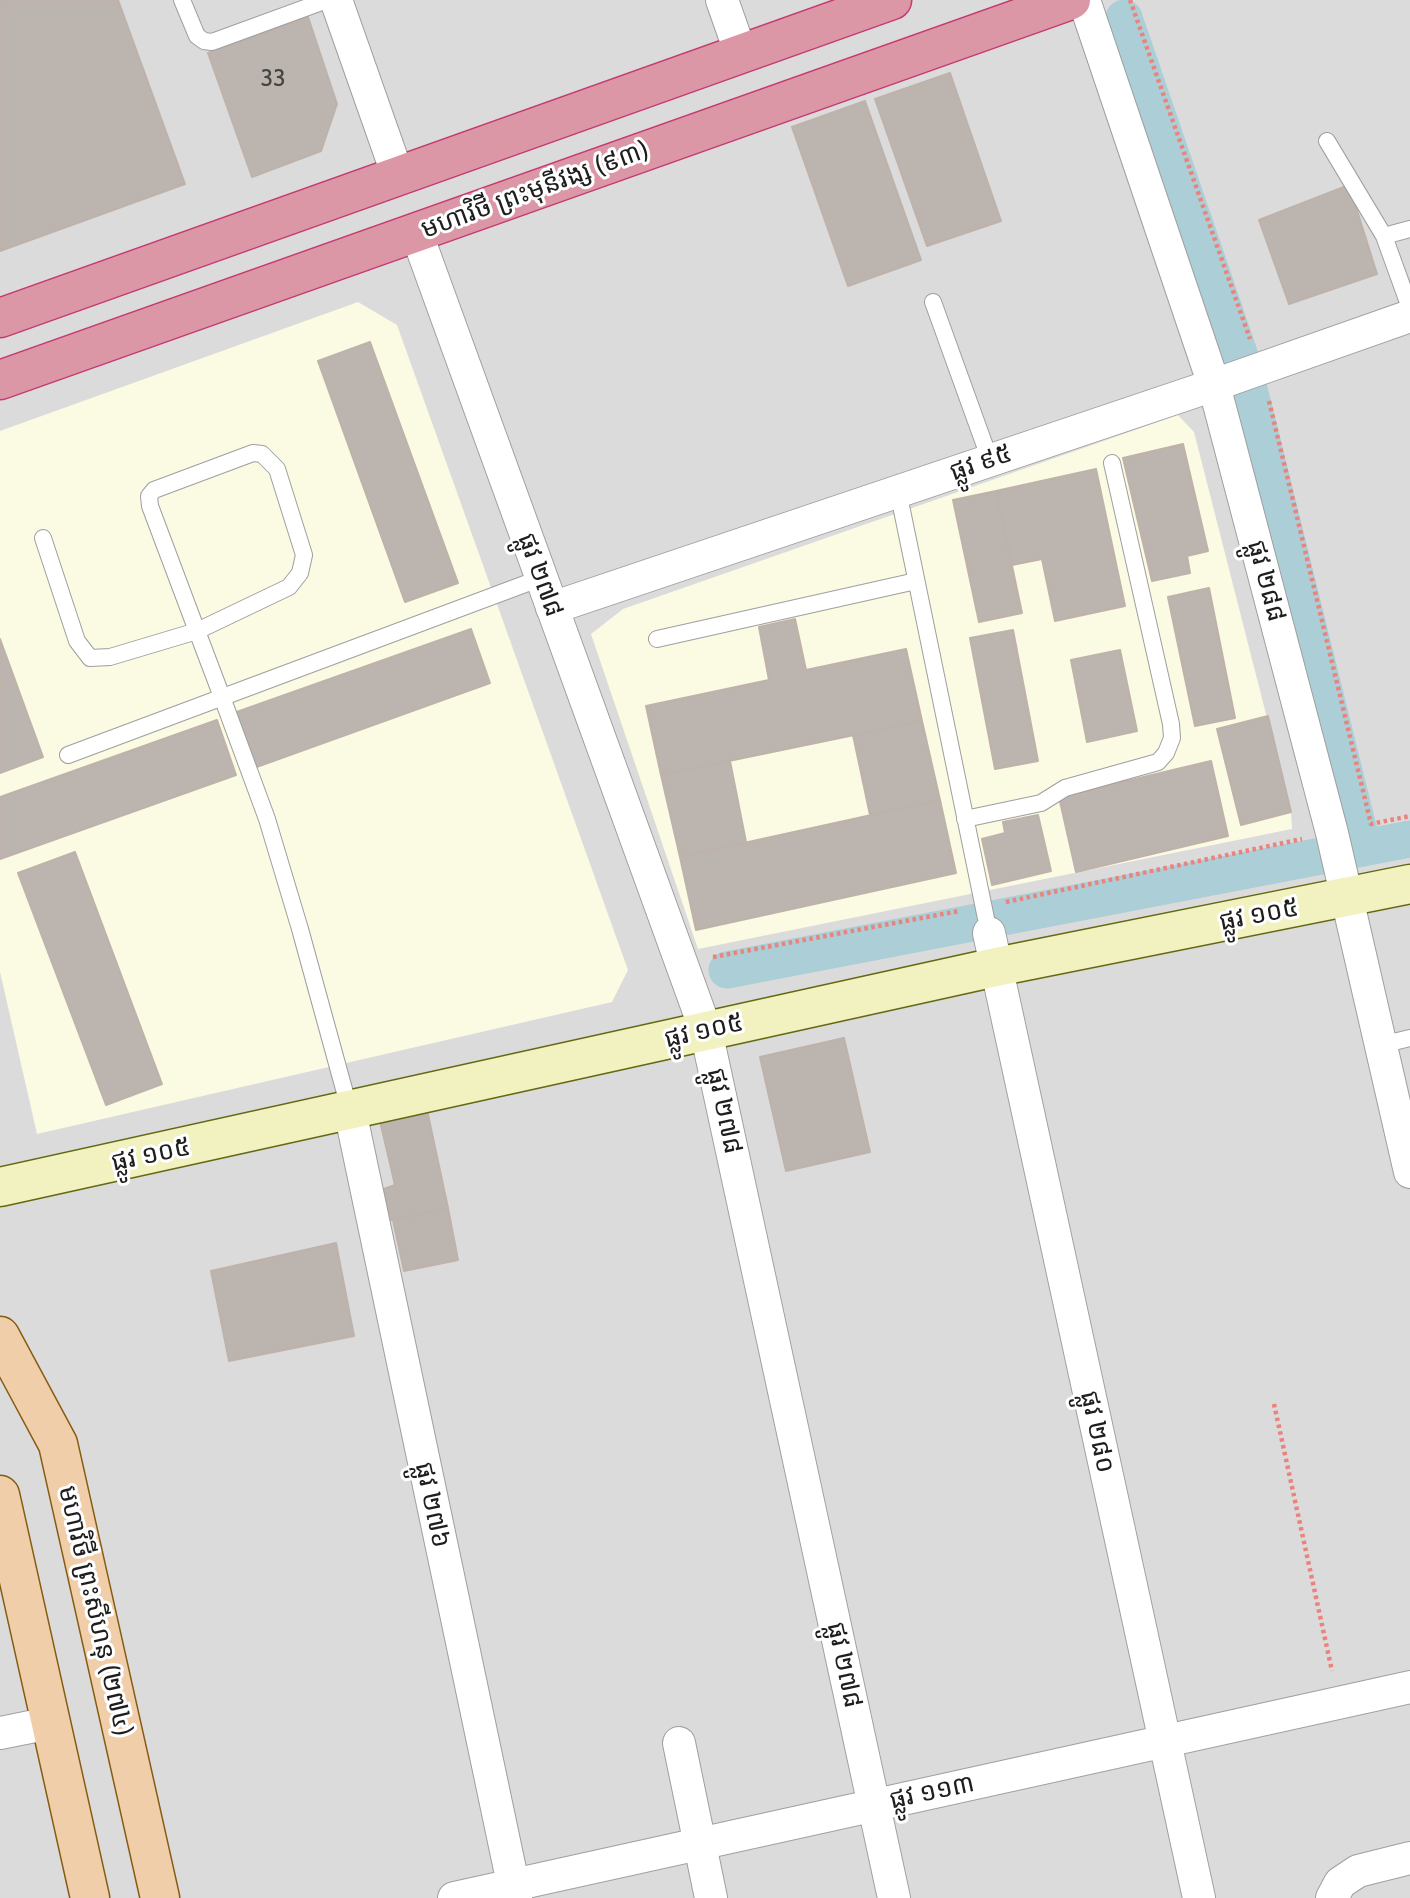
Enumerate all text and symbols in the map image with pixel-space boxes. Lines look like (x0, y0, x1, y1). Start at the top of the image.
house number: 33 (261, 65, 285, 93)
street label: មហាវិថី ព្រះមុនីវង្ស (៩៣) (417, 134, 653, 246)
street label: ផ្លូវ ៩៥ (946, 438, 1016, 488)
street label: ផ្លូវ ២៧៨ (510, 529, 570, 621)
street label: ផ្លូវ ២៨៨ (1240, 537, 1292, 625)
street label: ផ្លូវ ១០៥ (1217, 892, 1301, 938)
street label: ផ្លូវ ១០៥ (661, 1007, 747, 1055)
street label: ផ្លូវ ២៧៨ (700, 1065, 748, 1157)
street label: ផ្លូវ ១០៥ (108, 1131, 194, 1179)
street label: ផ្លូវ ២៨០ (1073, 1388, 1121, 1476)
street label: ផ្លូវ ២៧៦ (408, 1459, 456, 1551)
street label: មហាវិថី ព្រះសីហនុ (២៧៤) (51, 1483, 139, 1739)
street label: ផ្លូវ ២៧៨ (820, 1619, 868, 1711)
street label: ផ្លូវ ១១៣ (887, 1768, 977, 1816)

